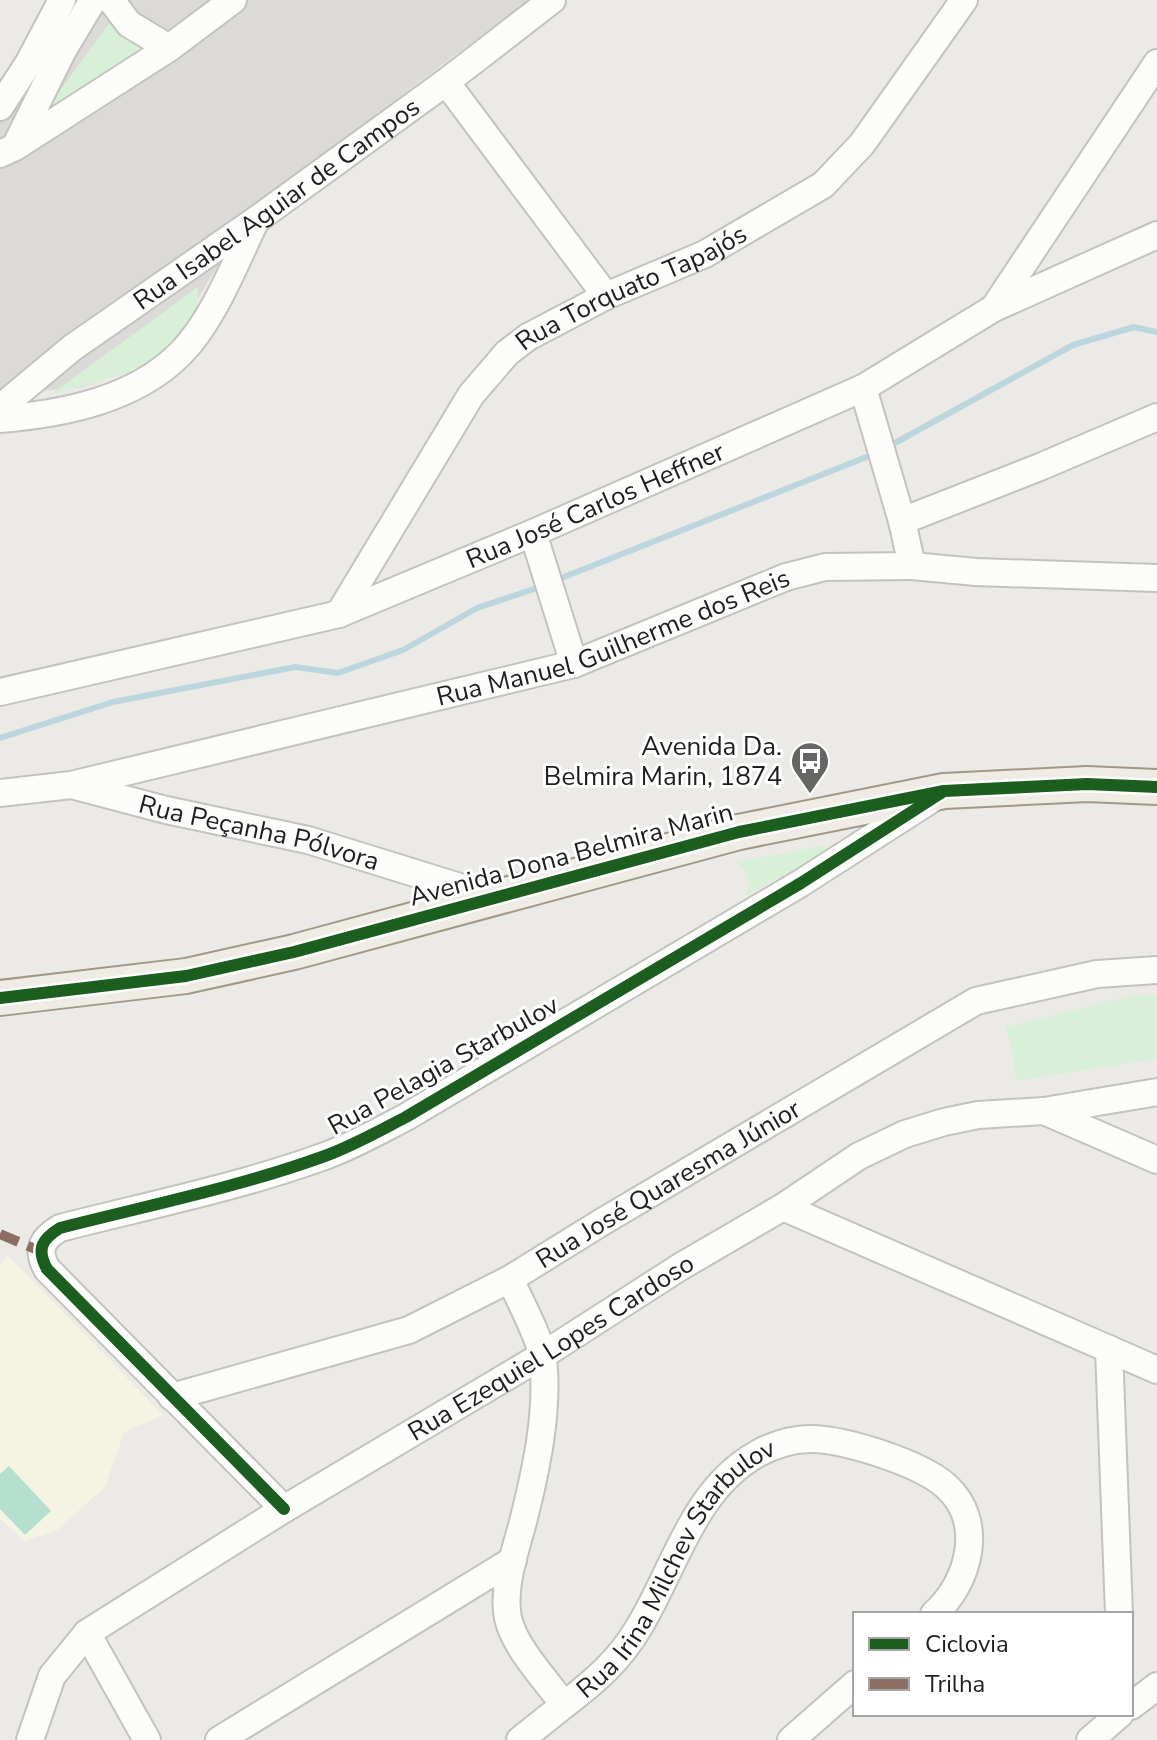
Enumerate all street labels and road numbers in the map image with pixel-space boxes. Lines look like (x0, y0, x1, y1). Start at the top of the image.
street label: Rua Isabel Aguiar de Campos (126, 90, 427, 318)
street label: Rua Torquato Tapajós (508, 216, 753, 359)
street label: Rua José Carlos Heffner (461, 434, 730, 577)
street label: Rua Manuel Guilherme dos Reis (433, 560, 795, 714)
street label: Rua Peçanha Pólvora (135, 787, 384, 879)
street label: Avenida Dona Belmira Marin (405, 794, 737, 915)
street label: Rua Pelagia Starbulov (322, 987, 565, 1143)
street label: Rua José Quaresma Júnior (529, 1091, 808, 1277)
street label: Rua Ezequiel Lopes Cardoso (401, 1246, 701, 1449)
street label: Rua Irina Milchev Starbulov (569, 1430, 781, 1706)

